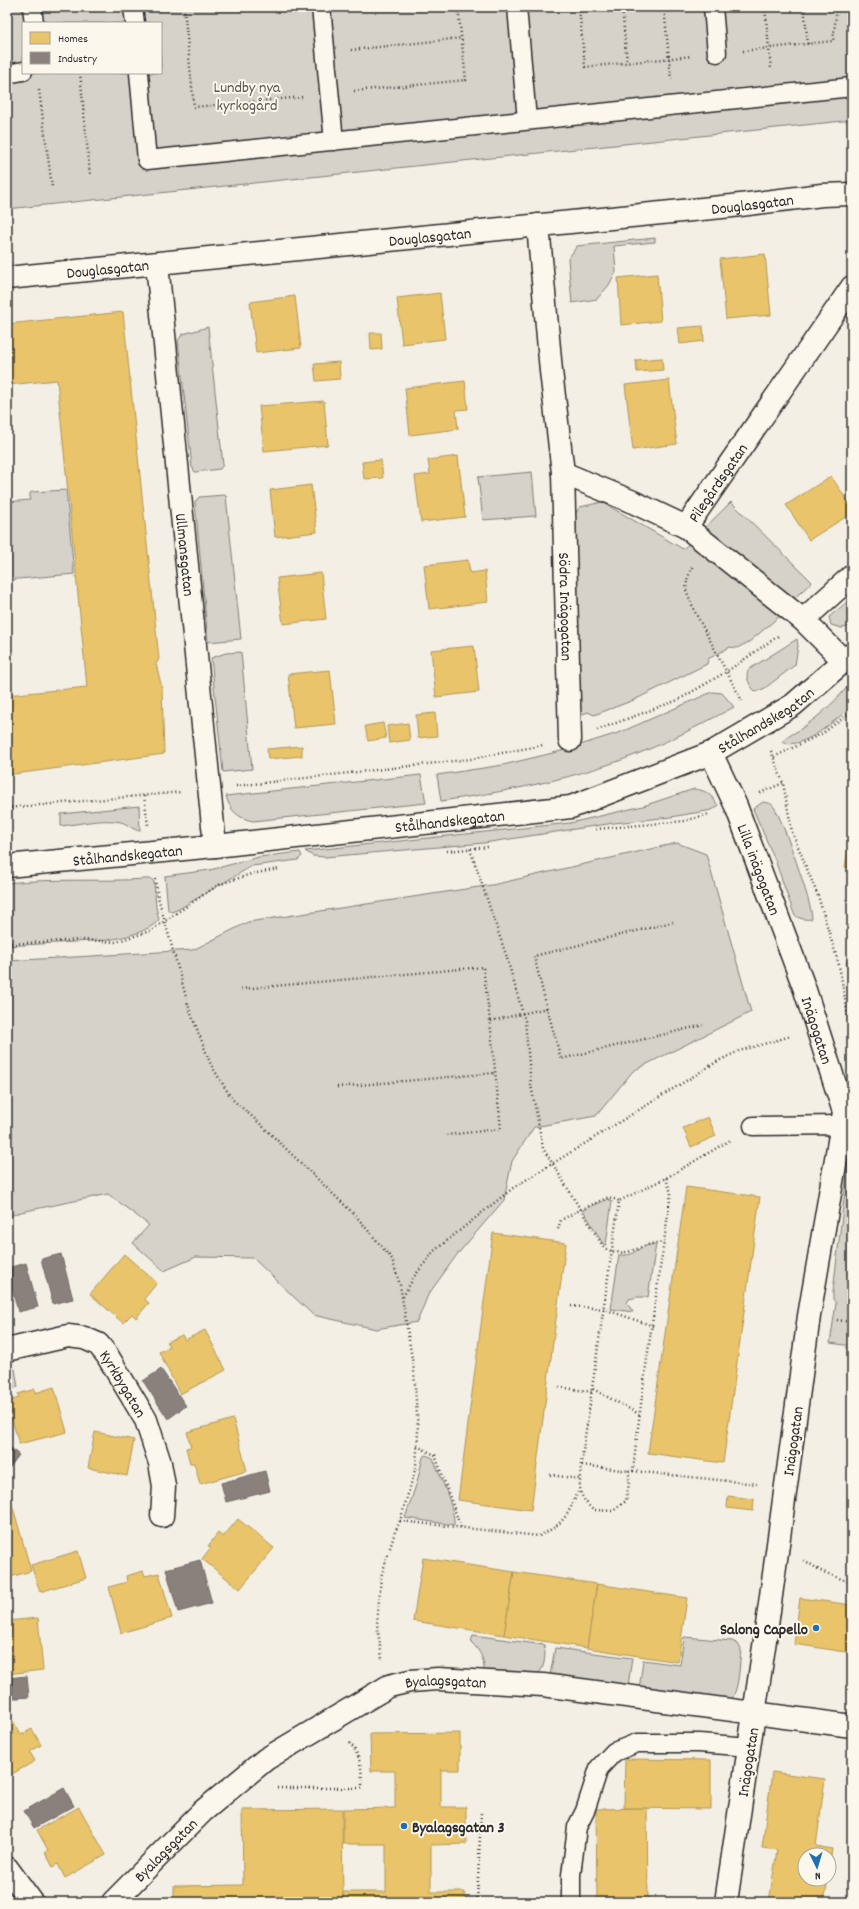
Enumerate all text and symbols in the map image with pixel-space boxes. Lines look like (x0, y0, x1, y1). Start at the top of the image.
legend (22, 22, 162, 74)
text: Homes (58, 31, 88, 48)
text: Industry (58, 51, 98, 68)
park label: Lundby nya kyrkogård (214, 77, 281, 118)
street label: Douglasgatan (710, 190, 795, 222)
street label: Douglasgatan (388, 223, 472, 254)
street label: Douglasgatan (65, 255, 150, 286)
street label: Pilegårdsgatan (684, 439, 755, 528)
street label: Ullmansgatan (168, 512, 199, 597)
street label: Södra Inägogatan (551, 552, 577, 661)
street label: Stålhandskegatan (714, 683, 820, 761)
street label: Stålhandskegatan (394, 805, 506, 840)
street label: Lilla inägogatan (730, 821, 785, 919)
street label: Stålhandskegatan (72, 840, 184, 874)
street label: Inägogatan (794, 994, 837, 1067)
street label: Kyrkbygatan (93, 1346, 151, 1423)
street label: Inägogatan (778, 1405, 811, 1477)
place label: Salong Capello (720, 1619, 808, 1642)
marker: Salong Capello (811, 1623, 821, 1633)
street label: Byalagsgatan (403, 1670, 487, 1696)
street label: Inägogatan (733, 1726, 766, 1799)
street label: Byalagsgatan (130, 1814, 204, 1888)
place label: Byalagsgatan 3 (412, 1817, 505, 1840)
marker: Byalagsgatan 3 (399, 1821, 409, 1831)
north arrow (797, 1847, 837, 1887)
text: N (814, 1867, 821, 1883)

